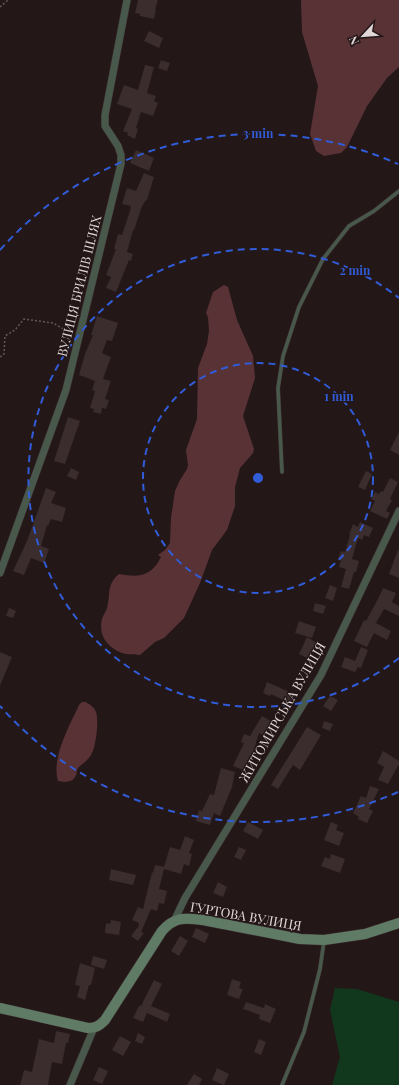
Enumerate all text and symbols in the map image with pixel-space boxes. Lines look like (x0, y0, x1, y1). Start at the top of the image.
north arrow (343, 16, 383, 56)
text: N (345, 34, 362, 47)
text: 3 min (243, 125, 274, 141)
street label: ВУЛИЦЯ БРИЛІВ ШЛЯХ (53, 213, 104, 358)
text: 2 min (340, 262, 371, 278)
text: 1 min (324, 388, 354, 404)
centre of rings (251, 471, 265, 485)
street label: ЖИТОМИРСЬКА ВУЛИЦЯ (234, 639, 329, 785)
street label: ГУРТОВА ВУЛИЦЯ (189, 897, 303, 934)

